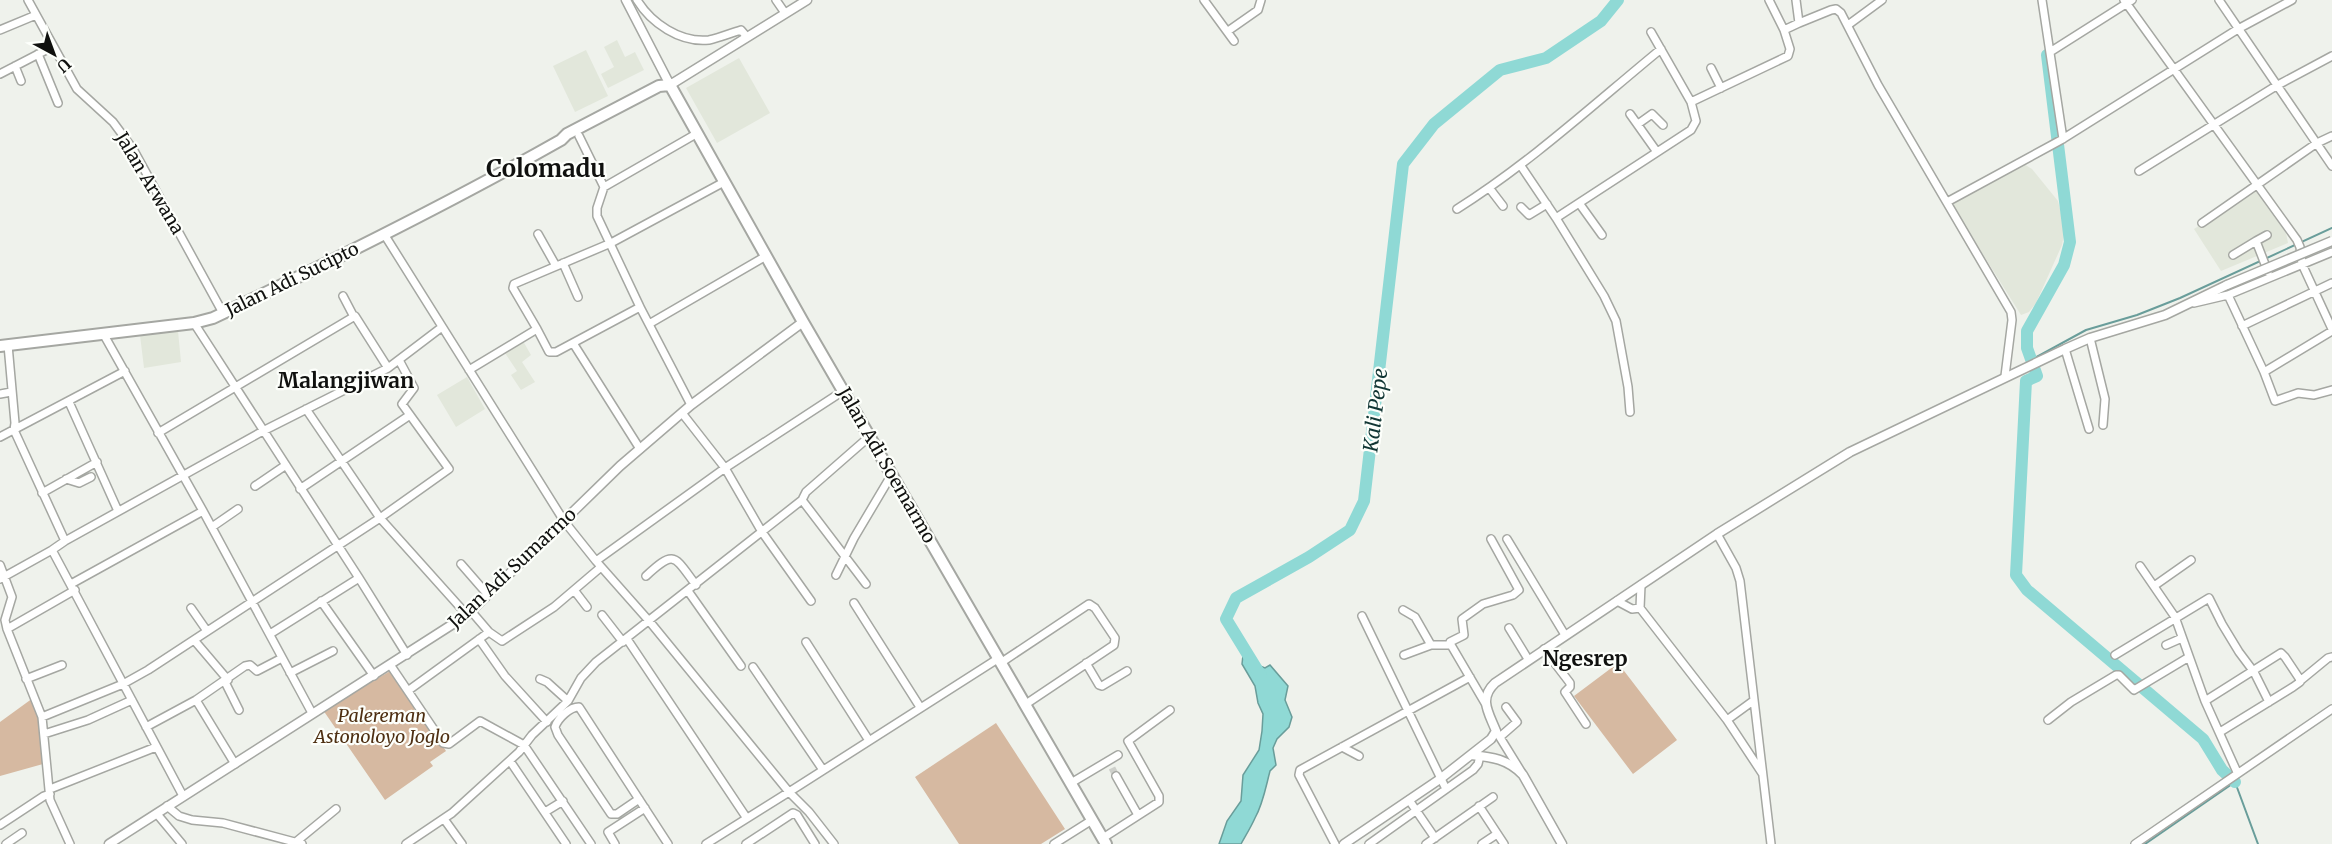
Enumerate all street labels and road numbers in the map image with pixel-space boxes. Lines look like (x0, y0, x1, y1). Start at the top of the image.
street label: Jalan Arwana (110, 127, 190, 239)
street label: Jalan Adi Sucipto (221, 237, 362, 322)
street label: Jalan Adi Soemarmo (832, 382, 941, 547)
street label: Jalan Adi Sumarmo (443, 503, 581, 634)

